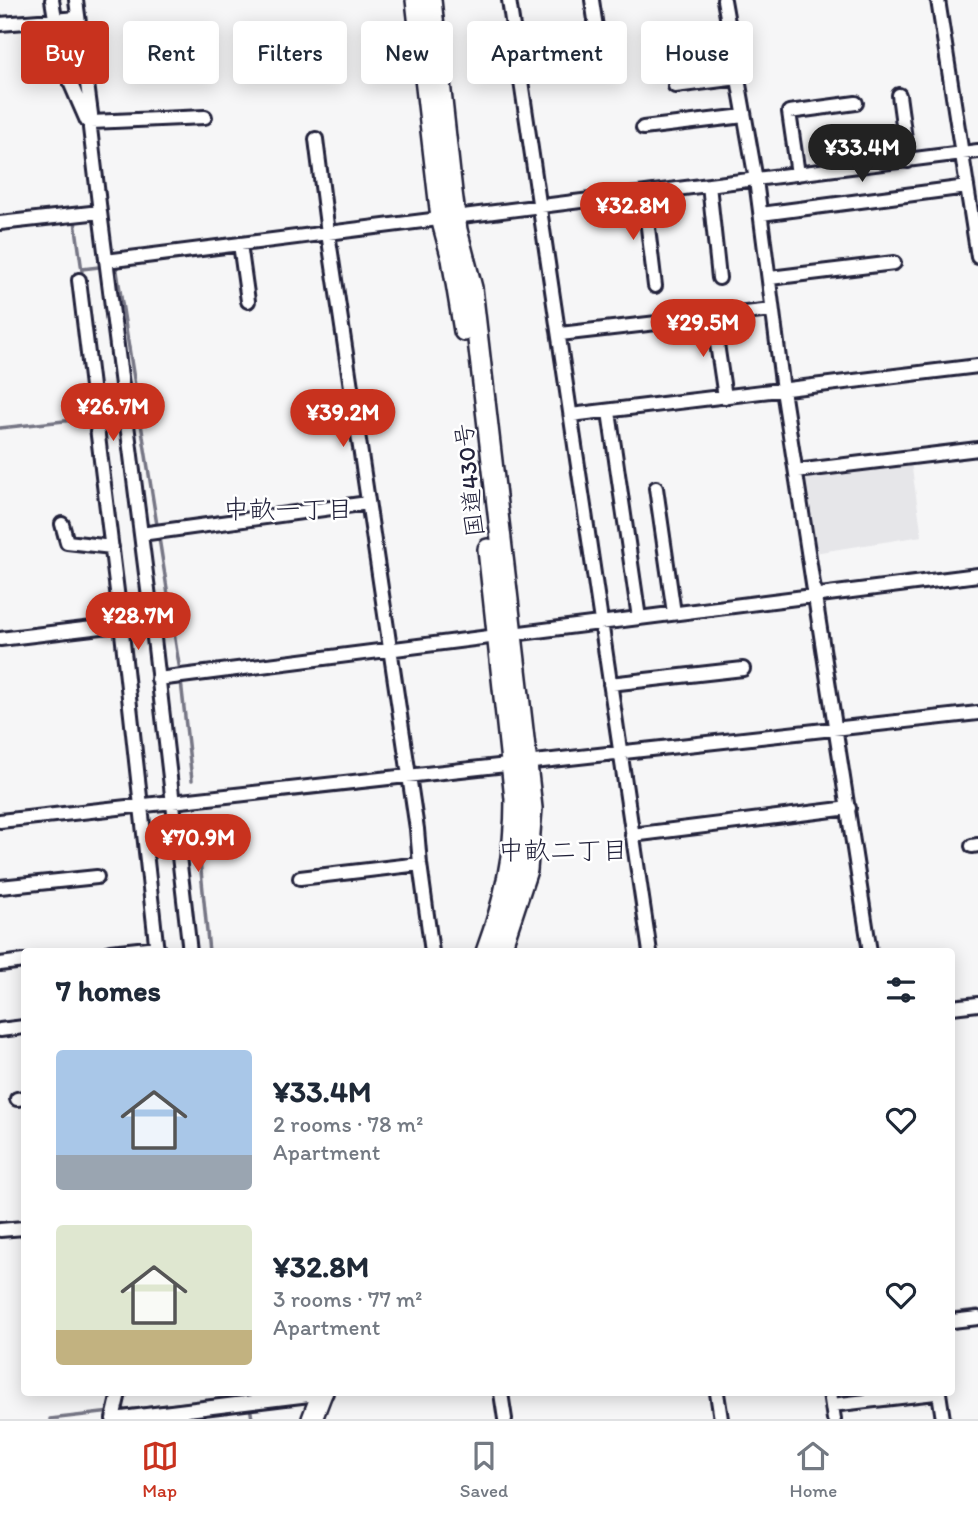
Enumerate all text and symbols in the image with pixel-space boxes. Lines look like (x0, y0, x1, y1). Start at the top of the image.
chip: Buy (21, 21, 109, 84)
chip: Rent (123, 21, 219, 84)
chip: Filters (233, 21, 347, 84)
chip: New (361, 21, 453, 84)
chip: Apartment (467, 21, 627, 84)
chip: House (641, 21, 753, 84)
pin: ¥33.4M (805, 124, 919, 184)
text: ¥33.4M (824, 133, 900, 161)
pin: ¥32.8M (576, 182, 690, 242)
text: ¥32.8M (596, 191, 670, 219)
pin: ¥29.5M (646, 300, 760, 359)
text: ¥29.5M (667, 308, 739, 336)
pin: ¥26.7M (56, 384, 170, 443)
pin: ¥39.2M (286, 390, 400, 449)
text: ¥26.7M (77, 392, 149, 420)
text: ¥39.2M (306, 398, 380, 426)
street label: 国道430号 (449, 422, 489, 538)
district label: 中畝一丁目 (223, 493, 353, 525)
pin: ¥28.7M (81, 592, 195, 652)
text: ¥28.7M (102, 601, 174, 629)
pin: ¥70.9M (141, 814, 255, 874)
text: ¥70.9M (161, 823, 235, 851)
district label: 中畝二丁目 (498, 834, 628, 866)
icon: filters (882, 971, 920, 1009)
text: 7 homes (56, 972, 161, 1009)
text: ¥33.4M (273, 1073, 372, 1110)
icon: home (112, 1078, 196, 1162)
icon: heart (882, 1101, 920, 1139)
text: 2 rooms · 78 m² (273, 1110, 423, 1138)
text: Apartment (273, 1138, 380, 1166)
text: ¥32.8M (273, 1248, 369, 1285)
icon: home (112, 1253, 196, 1337)
icon: heart (882, 1276, 920, 1314)
text: 3 rooms · 77 m² (273, 1285, 423, 1313)
text: Apartment (273, 1313, 380, 1341)
tab: Map (141, 1437, 179, 1502)
tab: Saved (460, 1437, 508, 1502)
tab: Home (789, 1437, 837, 1502)

